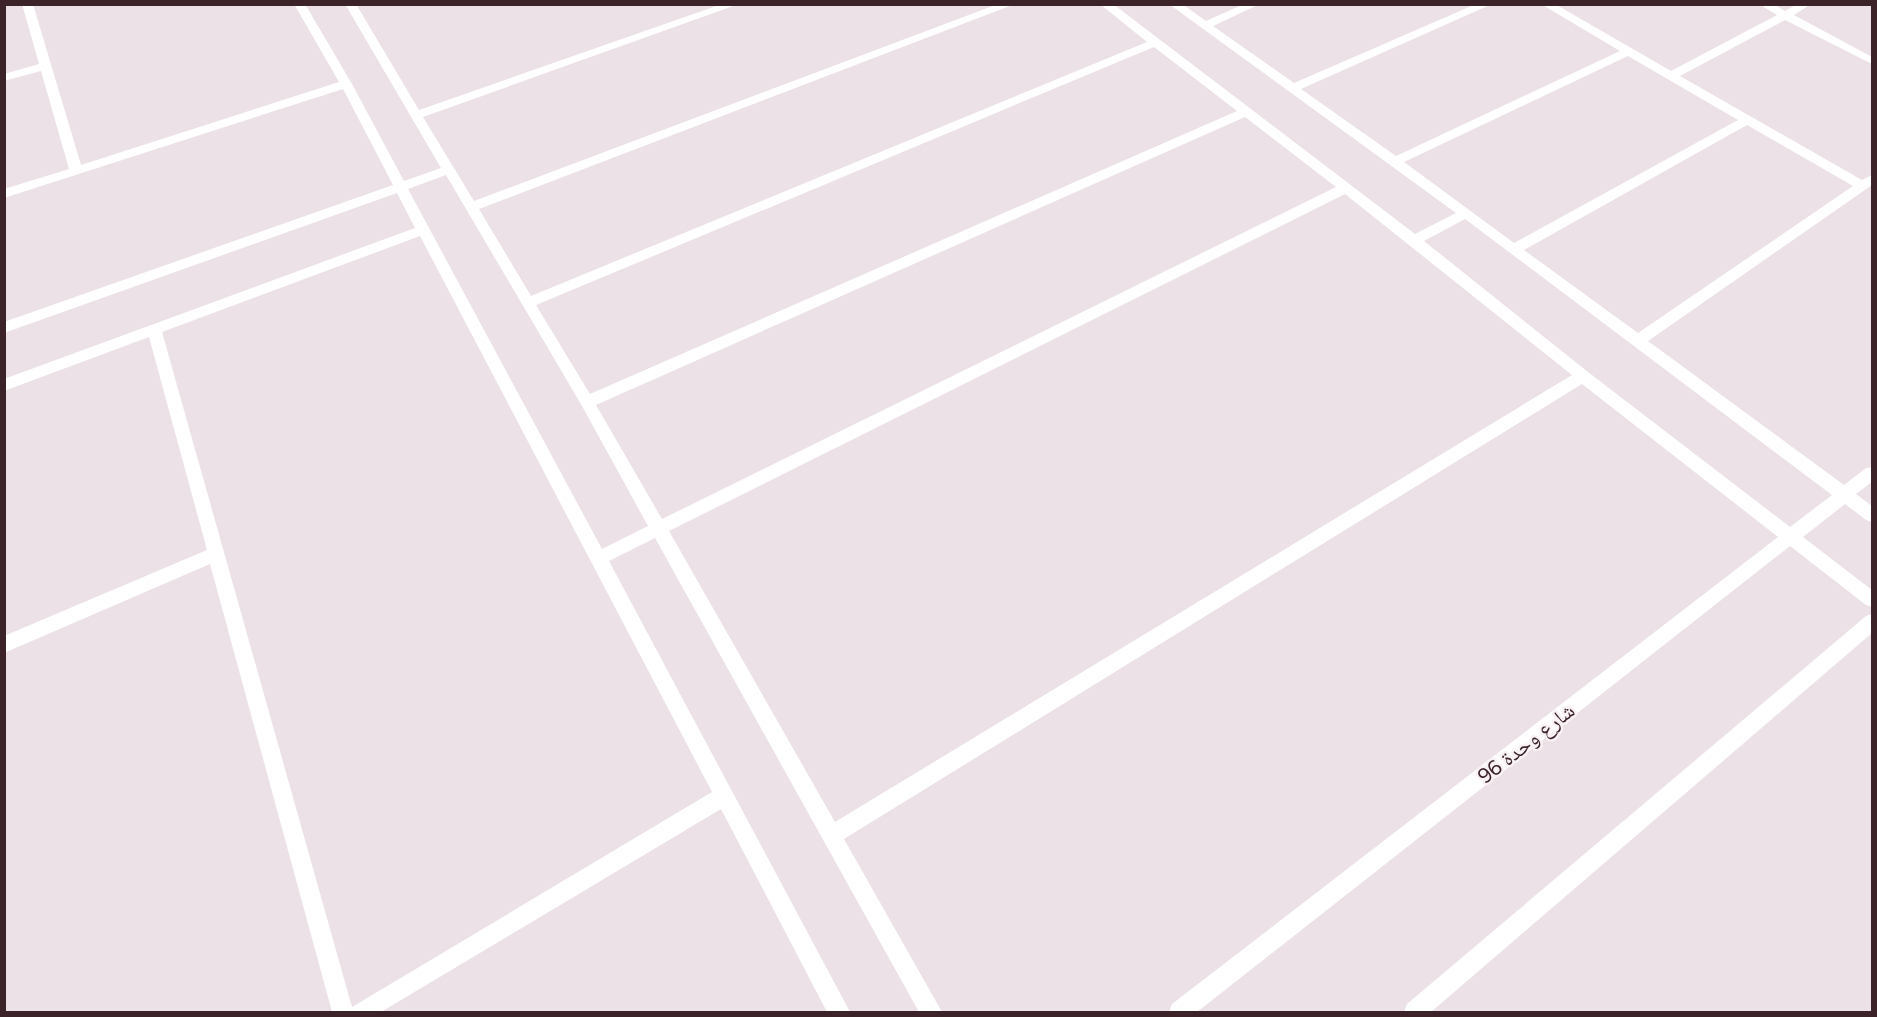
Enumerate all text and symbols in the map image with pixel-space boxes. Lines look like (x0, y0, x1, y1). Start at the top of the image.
street label: شارع وحدة 96 (1473, 698, 1580, 789)

